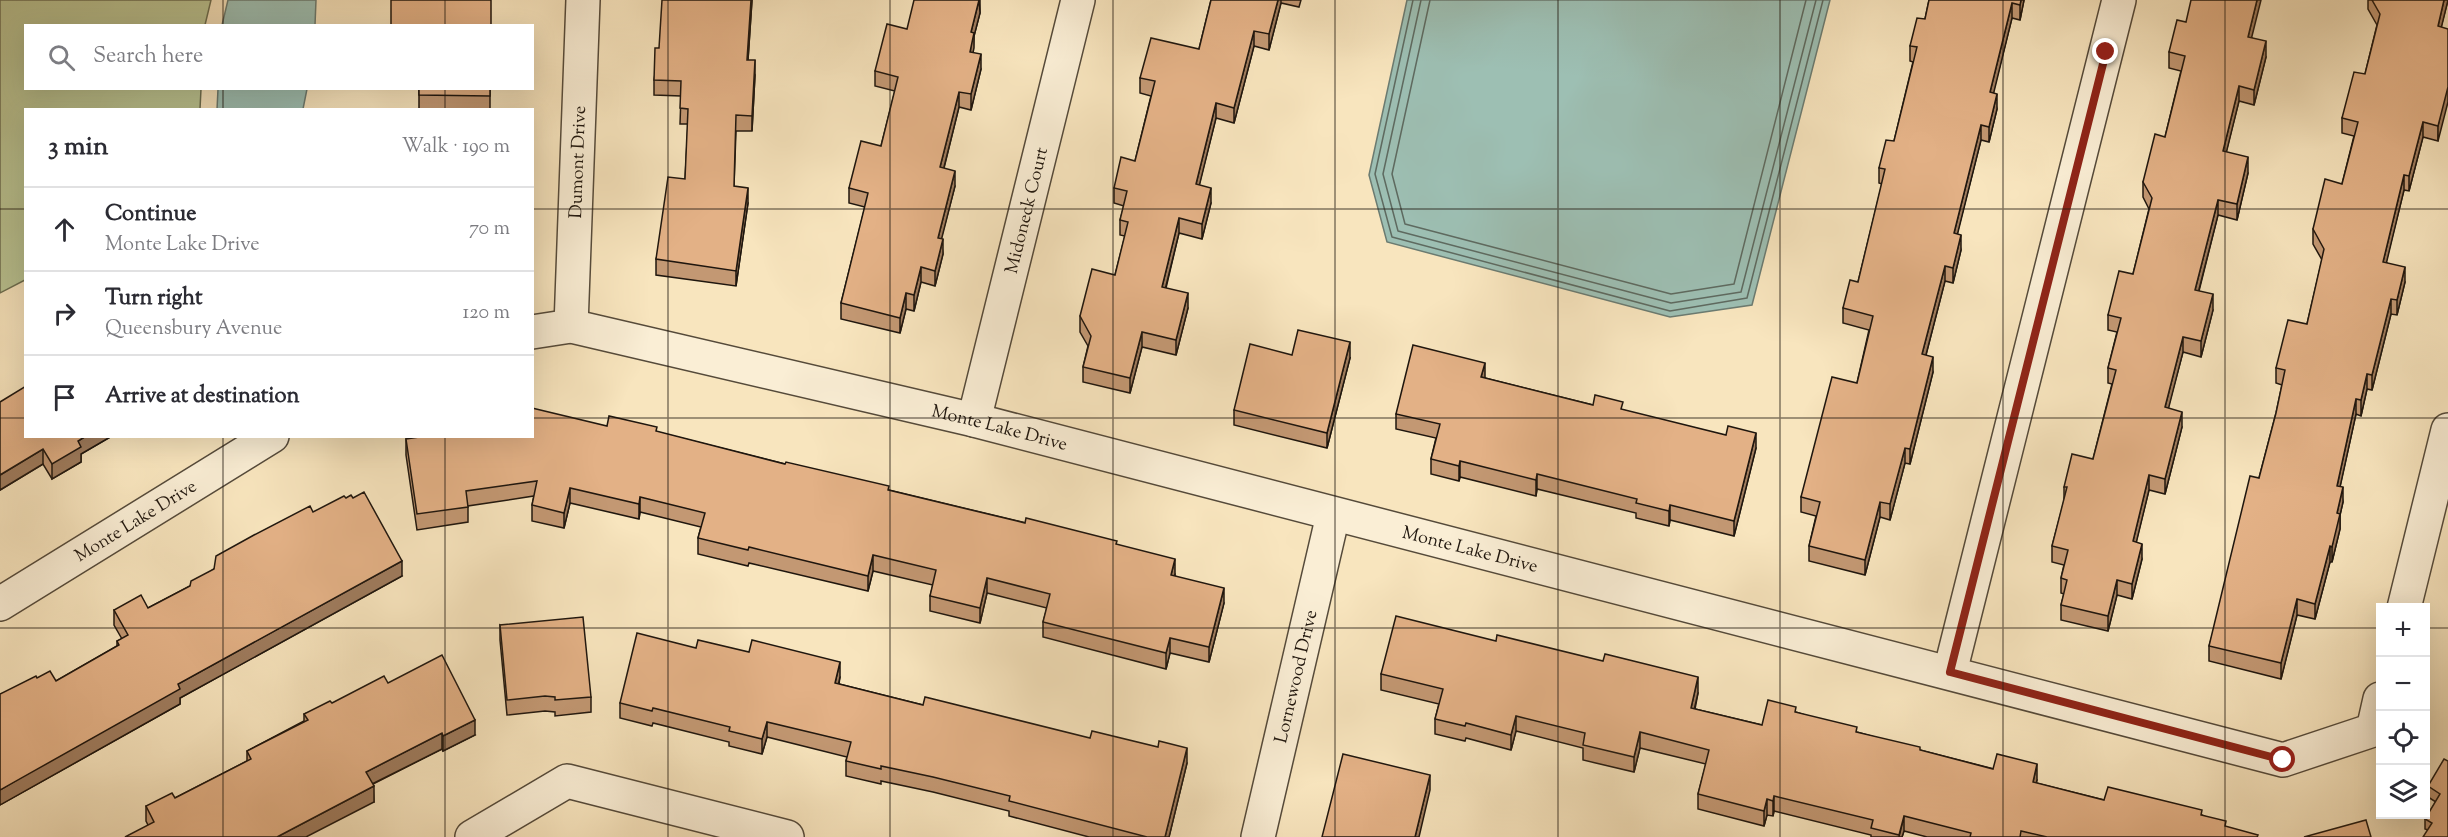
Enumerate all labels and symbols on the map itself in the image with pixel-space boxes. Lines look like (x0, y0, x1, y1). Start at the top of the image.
route end (2092, 38, 2118, 64)
street label: Dumont Drive (564, 105, 594, 219)
street label: Midoneck Court (1000, 145, 1056, 277)
street label: Monte Lake Drive (929, 400, 1070, 459)
street label: Monte Lake Drive (70, 475, 202, 570)
street label: Monte Lake Drive (1399, 521, 1540, 581)
street label: Lornewood Drive (1269, 608, 1325, 746)
route start (2269, 746, 2295, 772)

